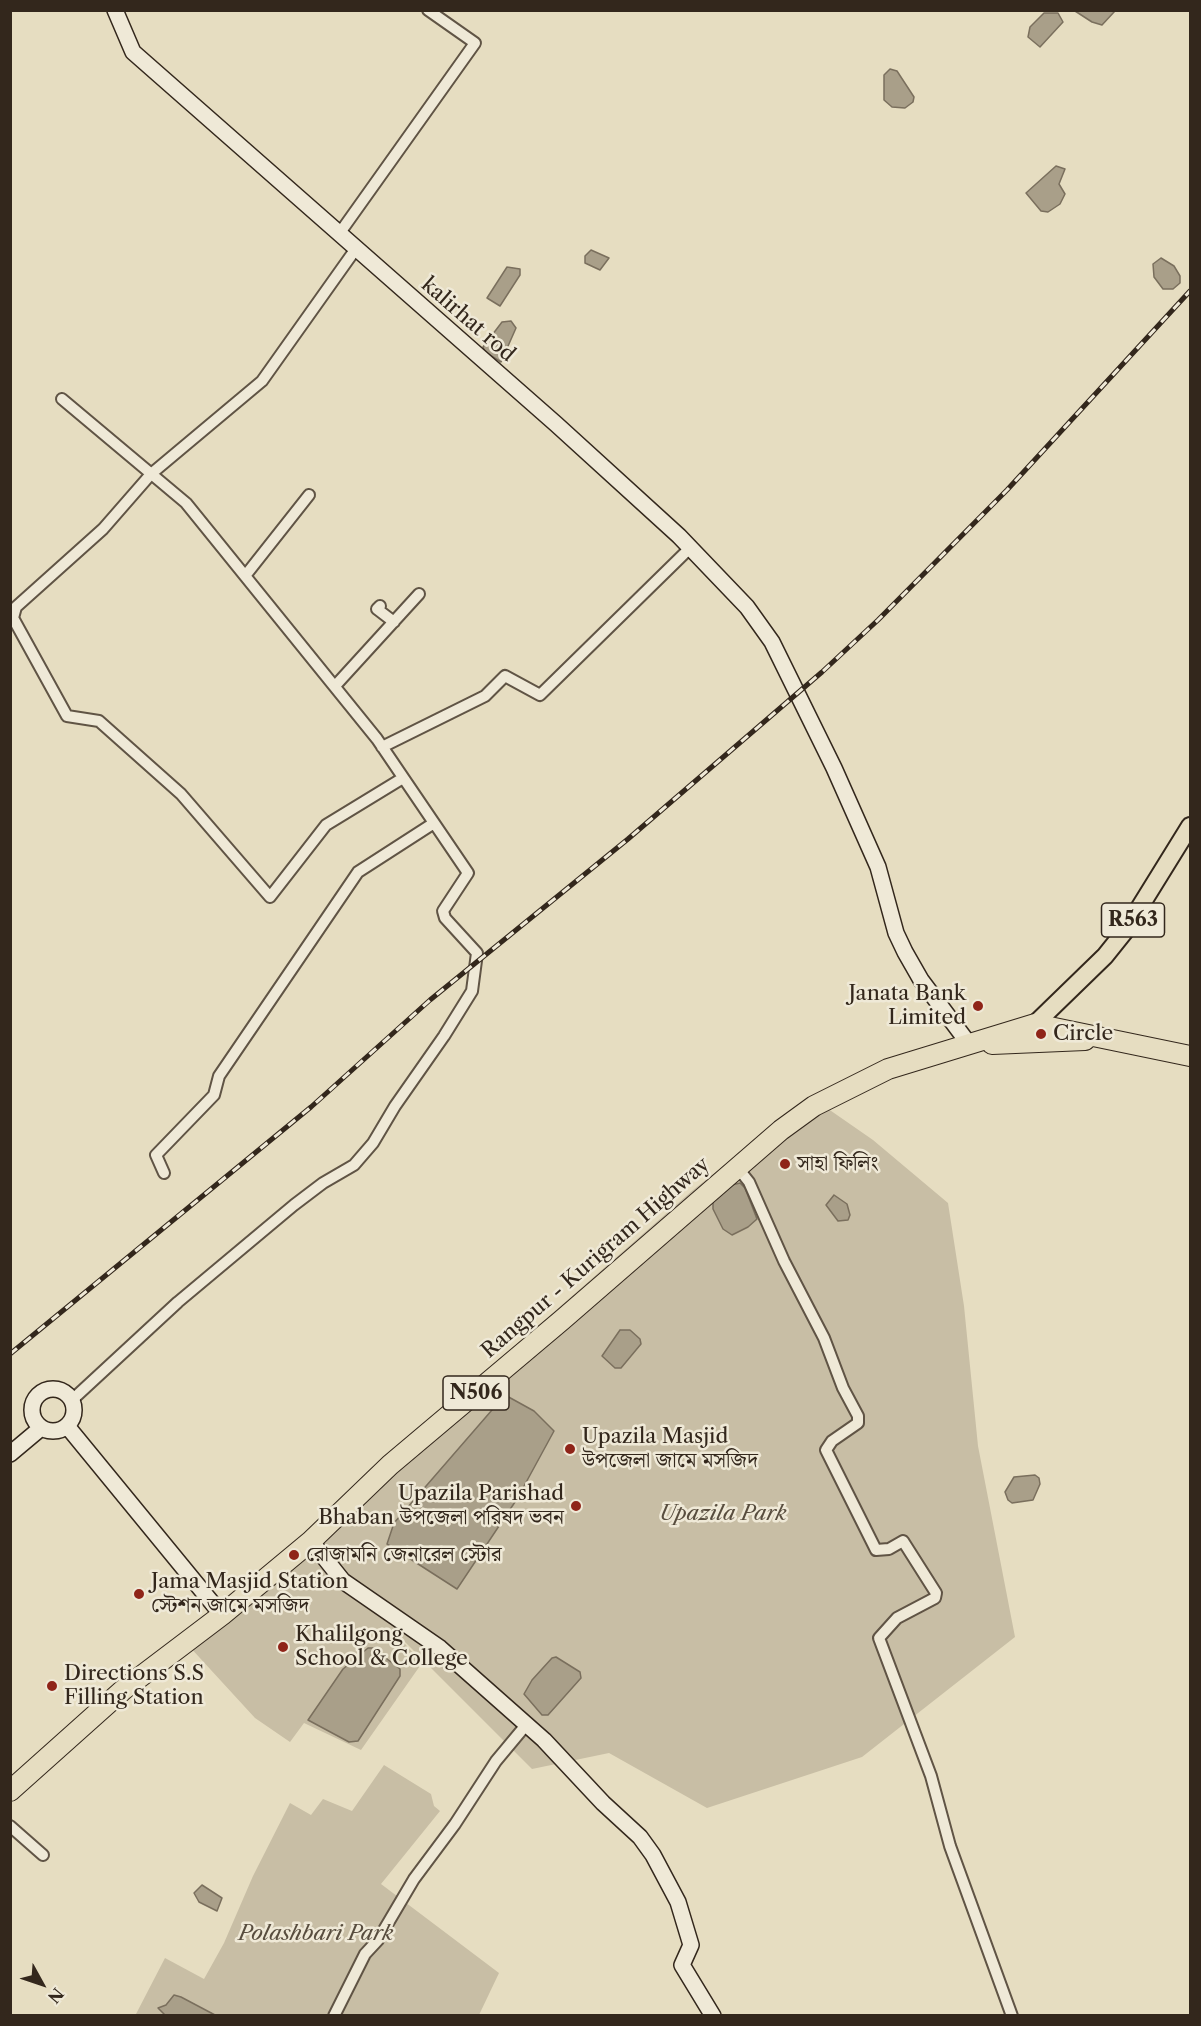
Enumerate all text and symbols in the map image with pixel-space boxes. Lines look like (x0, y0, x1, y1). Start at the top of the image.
street label: kalirhat rod (416, 273, 520, 367)
road number: R563 (1102, 903, 1164, 937)
place label: Janata Bank Limited (848, 981, 966, 1031)
marker: Janata Bank Limited (971, 999, 985, 1013)
place label: Circle (1053, 1021, 1113, 1047)
marker: Circle (1034, 1027, 1048, 1041)
place label: সাহা ফিলিং (797, 1151, 879, 1177)
street label: Rangpur - Kurigram Highway (477, 1152, 715, 1364)
marker: সাহা ফিলিং (778, 1157, 792, 1171)
road number: N506 (443, 1376, 509, 1410)
place label: Upazila Masjid উপজেলা জামে মসজিদ (582, 1424, 758, 1474)
marker: Upazila Masjid উপজেলা জামে মসজিদ (563, 1442, 577, 1456)
place label: Upazila Parishad Bhaban উপজেলা পরিষদ ভবন (318, 1481, 564, 1531)
marker: Upazila Parishad Bhaban উপজেলা পরিষদ ভবন (569, 1499, 583, 1513)
park label: Upazila Park (659, 1501, 787, 1527)
place label: রোজামনি জেনারেল স্টোর (306, 1542, 502, 1568)
marker: রোজামনি জেনারেল স্টোর (287, 1548, 301, 1562)
place label: Jama Masjid Station স্টেশন জামে মসজিদ (151, 1569, 348, 1619)
marker: Jama Masjid Station স্টেশন জামে মসজিদ (132, 1587, 146, 1601)
place label: Khalilgong School & College (295, 1622, 468, 1672)
marker: Khalilgong School & College (276, 1640, 290, 1654)
place label: Directions S.S Filling Station (64, 1661, 204, 1711)
marker: Directions S.S Filling Station (45, 1679, 59, 1693)
park label: Polashbari Park (239, 1921, 393, 1947)
north arrow (12, 1954, 72, 2014)
text: N (44, 1984, 68, 2007)

